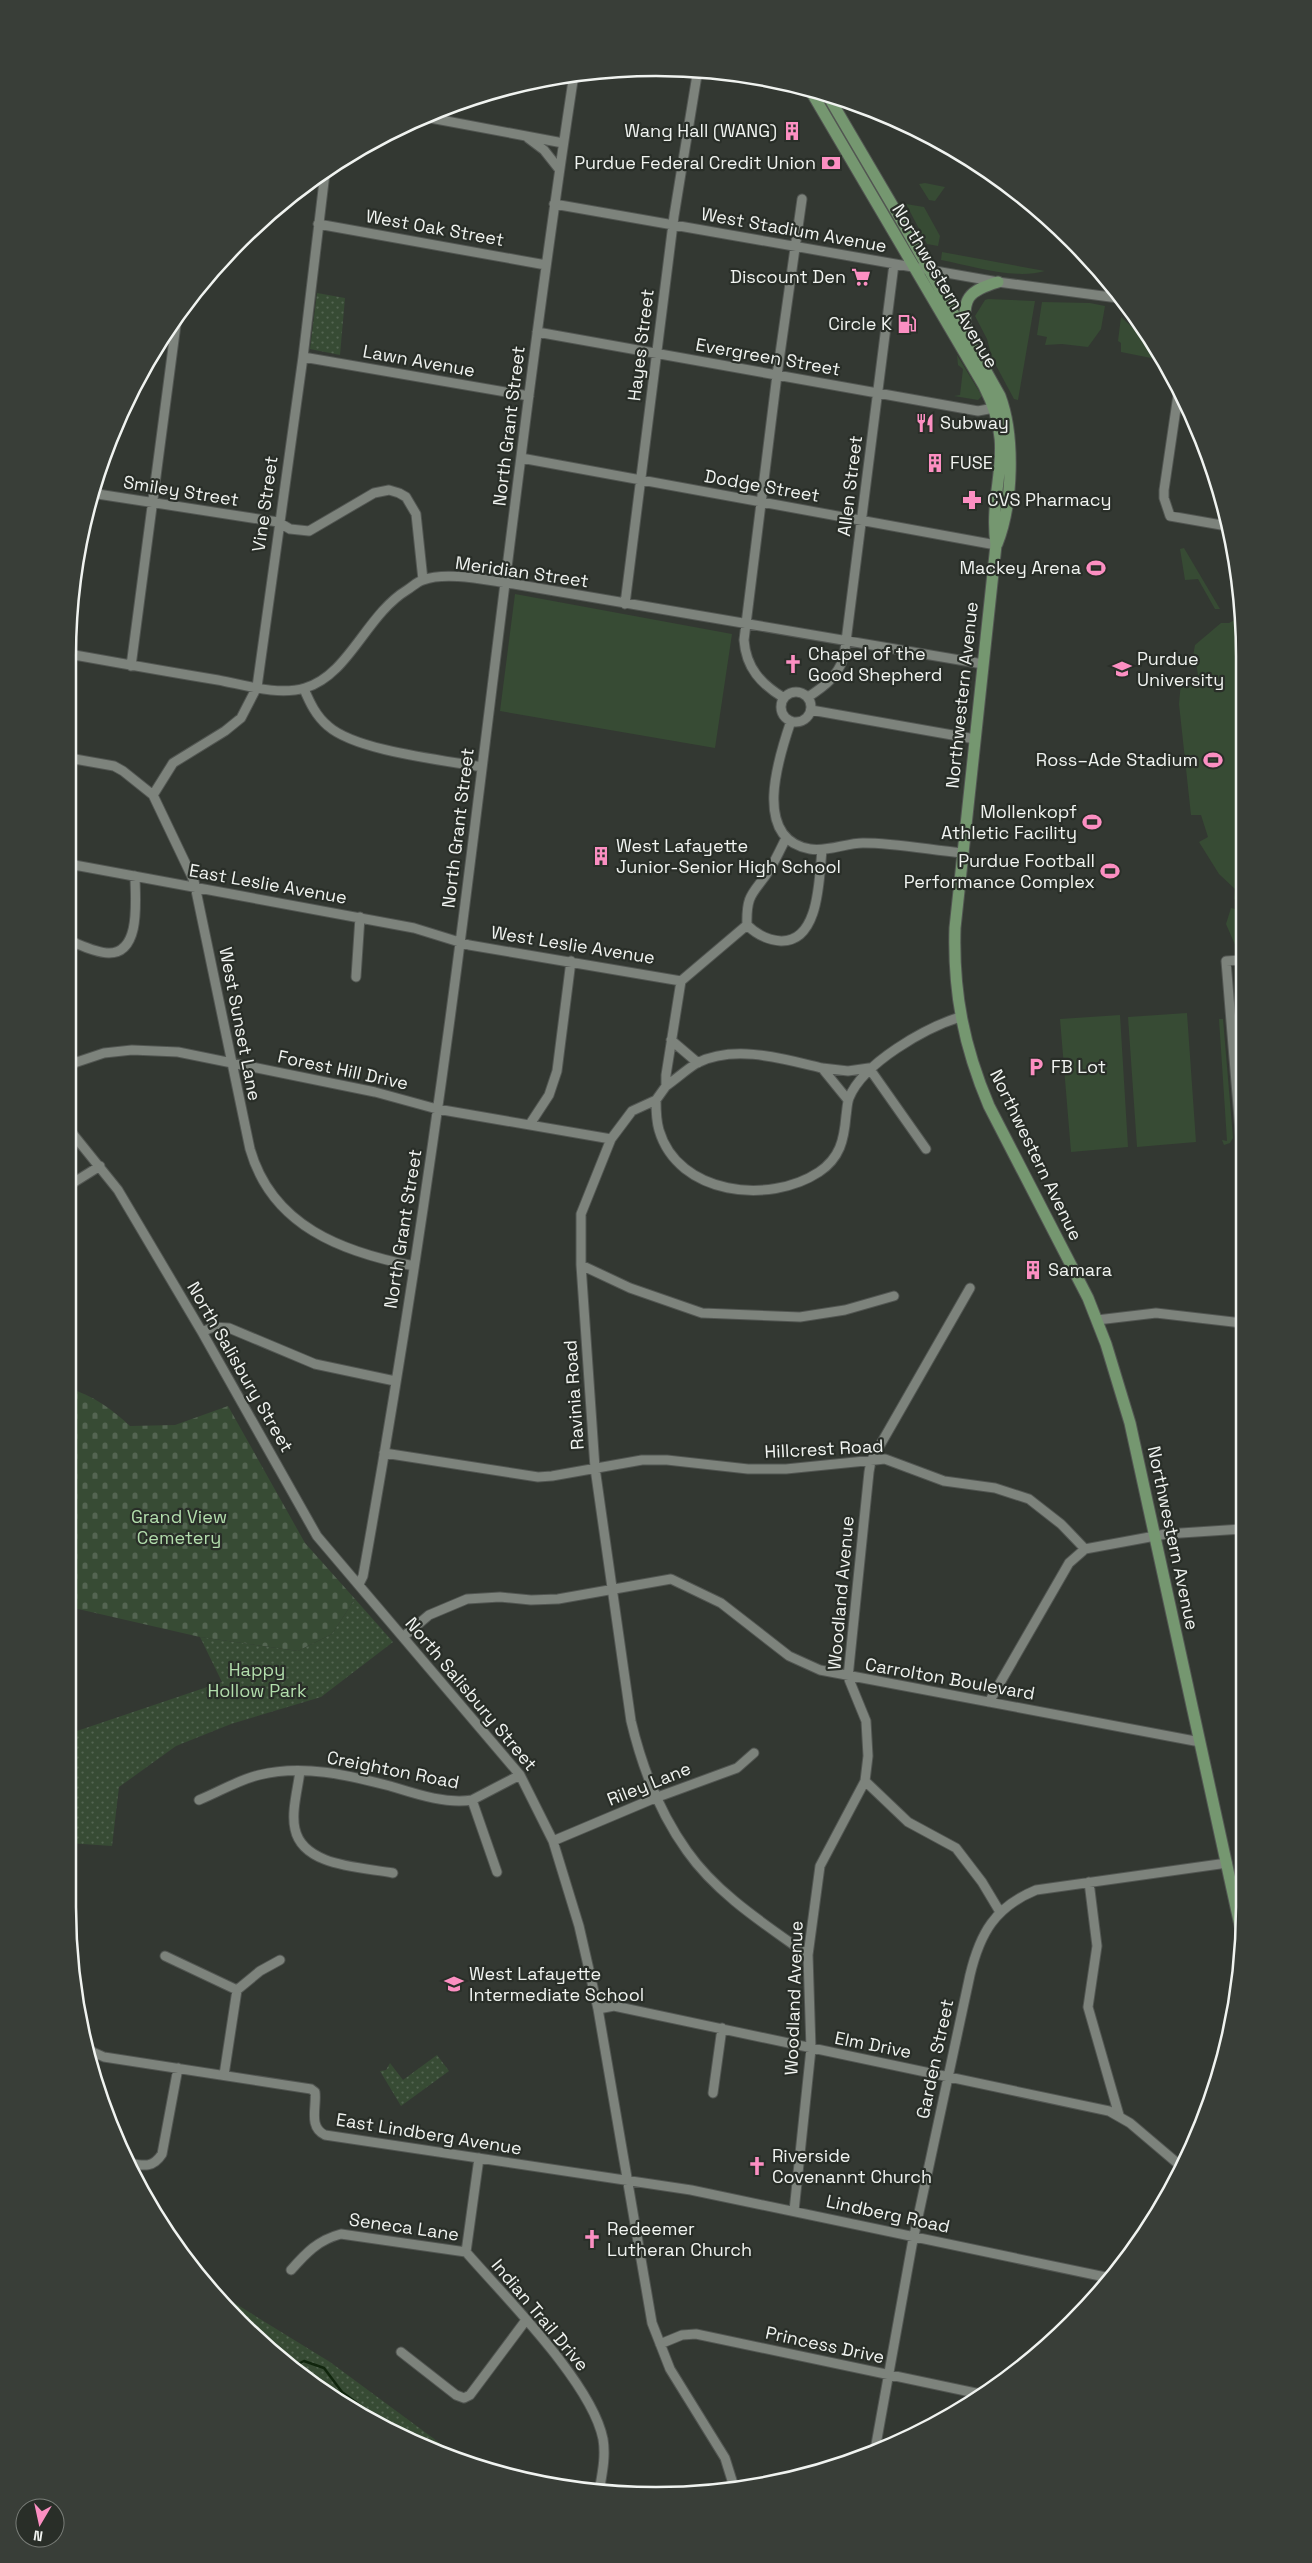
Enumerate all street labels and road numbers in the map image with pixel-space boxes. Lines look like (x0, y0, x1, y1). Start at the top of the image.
street label: Northwestern Avenue (887, 199, 1004, 372)
street label: West Stadium Avenue (699, 202, 889, 257)
street label: West Oak Street (364, 204, 506, 251)
street label: Hayes Street (622, 288, 659, 402)
street label: Evergreen Street (694, 332, 842, 381)
street label: Lawn Avenue (361, 339, 477, 382)
street label: North Grant Street (487, 345, 530, 507)
street label: Allen Street (832, 434, 867, 538)
street label: Vine Street (246, 454, 283, 553)
street label: Dodge Street (703, 464, 821, 507)
street label: Smiley Street (122, 470, 240, 511)
street label: Meridian Street (454, 551, 590, 592)
street label: Northwestern Avenue (940, 600, 983, 789)
street label: North Grant Street (436, 747, 479, 909)
street label: East Leslie Avenue (187, 858, 349, 909)
street label: West Leslie Avenue (489, 920, 657, 969)
street label: West Sunset Lane (214, 945, 267, 1103)
street label: Forest Hill Drive (276, 1044, 410, 1095)
street label: Northwestern Avenue (985, 1065, 1088, 1244)
street label: North Grant Street (379, 1148, 426, 1310)
street label: North Salisbury Street (182, 1277, 299, 1456)
street label: Ravinia Road (558, 1339, 589, 1451)
street label: Hillcrest Road (764, 1434, 884, 1463)
street label: Northwestern Avenue (1143, 1444, 1204, 1632)
street label: Woodland Avenue (822, 1515, 859, 1671)
street label: North Salisbury Street (400, 1612, 542, 1775)
street label: Carrolton Boulevard (863, 1652, 1037, 1705)
street label: Creighton Road (325, 1745, 461, 1794)
street label: Riley Lane (604, 1756, 694, 1811)
street label: Woodland Avenue (779, 1920, 808, 2076)
street label: Garden Street (911, 1997, 958, 2121)
street label: Elm Drive (833, 2026, 913, 2063)
street label: East Lindberg Avenue (335, 2107, 524, 2160)
street label: Lindberg Road (824, 2189, 952, 2238)
street label: Seneca Lane (348, 2207, 461, 2246)
street label: Indian Trail Drive (487, 2254, 594, 2376)
street label: Princess Drive (763, 2321, 887, 2368)

